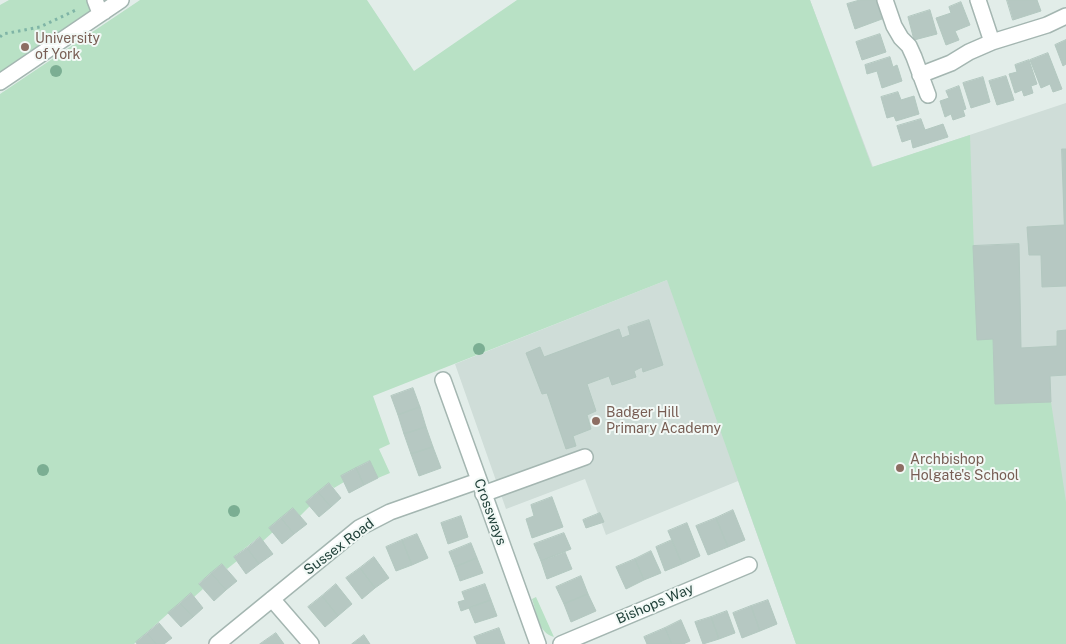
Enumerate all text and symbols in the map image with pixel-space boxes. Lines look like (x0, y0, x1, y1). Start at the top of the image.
place label: University of York (35, 31, 100, 64)
marker: University of York (19, 41, 31, 53)
place label: Badger Hill Primary Academy (606, 405, 721, 438)
marker: Badger Hill Primary Academy (590, 415, 602, 427)
place label: Archbishop Holgate's School (910, 452, 1019, 484)
marker: Archbishop Holgate's School (894, 462, 906, 474)
street label: Crossways (470, 476, 510, 548)
street label: Sussex Road (301, 515, 377, 579)
street label: Bishops Way (614, 580, 696, 628)

